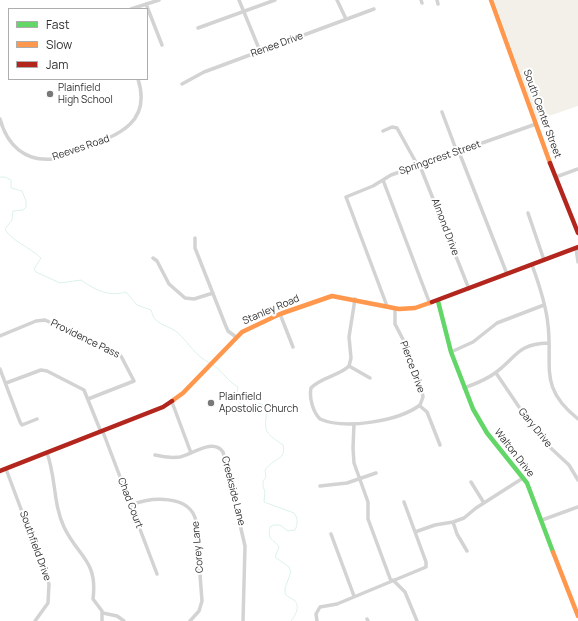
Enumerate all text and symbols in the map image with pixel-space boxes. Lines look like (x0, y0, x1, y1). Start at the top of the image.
legend (8, 8, 148, 80)
text: Fast (46, 16, 70, 33)
street label: Renee Drive (249, 30, 305, 60)
text: Slow (46, 36, 72, 53)
text: Jam (46, 56, 68, 73)
street label: South Center Street (520, 68, 564, 160)
place label: Plainfield High School (58, 82, 113, 106)
marker: Plainfield High School (45, 89, 55, 99)
street label: Reeves Road (51, 133, 111, 163)
street label: Springcrest Street (398, 138, 482, 178)
street label: Almond Drive (429, 197, 461, 257)
street label: Stanley Road (241, 293, 301, 327)
street label: Providence Pass (49, 317, 121, 361)
street label: Pierce Drive (397, 339, 427, 395)
place label: Plainfield Apostolic Church (219, 391, 298, 414)
marker: Plainfield Apostolic Church (206, 398, 216, 408)
street label: Gary Drive (516, 406, 554, 450)
street label: Walton Drive (491, 427, 537, 479)
street label: Creekside Lane (219, 455, 247, 527)
street label: Chad Court (115, 476, 145, 530)
street label: Southfield Drive (17, 509, 53, 583)
street label: Corey Lane (190, 521, 206, 573)

